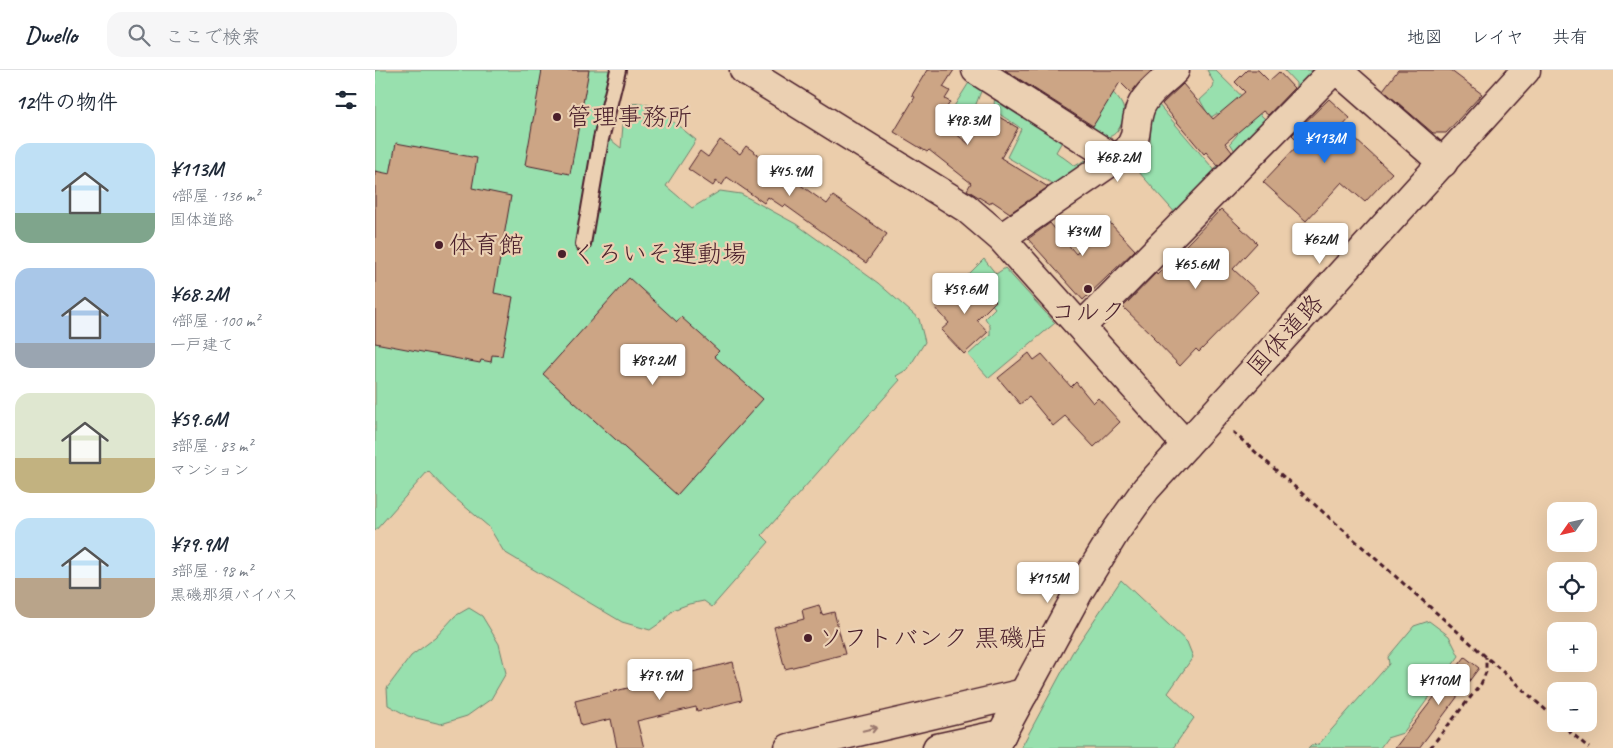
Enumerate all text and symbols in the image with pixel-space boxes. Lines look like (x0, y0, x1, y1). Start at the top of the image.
search box (107, 12, 457, 57)
text: Dwello (25, 20, 77, 50)
icon: search (125, 21, 153, 49)
text: ここで検索 (165, 25, 260, 49)
text: 地図 (1407, 26, 1443, 48)
text: レイヤ (1471, 26, 1524, 48)
text: 共有 (1552, 26, 1588, 48)
icon: filters (332, 86, 360, 114)
text: 12件の物件 (15, 89, 118, 115)
place label: 管理事務所 (567, 101, 692, 133)
pin: ¥98.3M (927, 104, 1009, 146)
text: ¥98.3M (946, 110, 990, 130)
marker: 管理事務所 (551, 111, 563, 123)
pin: ¥113M (1290, 122, 1360, 164)
text: ¥113M (1305, 128, 1345, 148)
pin: ¥68.2M (1077, 140, 1159, 183)
text: ¥68.2M (1096, 147, 1140, 167)
pin: ¥45.9M (749, 154, 831, 197)
text: ¥113M (170, 156, 223, 182)
text: ¥45.9M (768, 161, 812, 181)
icon: home (55, 163, 115, 223)
text: 4部屋 · 136 m² (170, 186, 260, 206)
text: 国体道路 (170, 210, 234, 230)
pin: ¥34M (1053, 214, 1113, 257)
text: ¥34M (1066, 221, 1100, 241)
pin: ¥62M (1290, 222, 1350, 265)
place label: 体育館 (449, 229, 524, 261)
text: ¥62M (1303, 229, 1337, 249)
place label: くろいそ運動場 (572, 238, 747, 270)
marker: 体育館 (433, 239, 445, 251)
marker: くろいそ運動場 (556, 248, 568, 260)
pin: ¥65.6M (1155, 248, 1237, 290)
text: ¥65.6M (1174, 254, 1218, 274)
pin: ¥59.6M (924, 272, 1006, 315)
text: ¥59.6M (943, 279, 987, 299)
text: ¥68.2M (170, 281, 228, 307)
marker: コルク (1082, 283, 1094, 295)
street label: 国体道路 (1240, 287, 1330, 383)
icon: home (55, 288, 115, 348)
place label: コルク (1050, 296, 1126, 328)
text: 4部屋 · 100 m² (170, 311, 260, 331)
text: 一戸建て (170, 335, 234, 355)
pin: ¥89.2M (612, 344, 694, 386)
text: ¥89.2M (631, 350, 675, 370)
text: ¥59.6M (170, 406, 227, 432)
icon: home (55, 413, 115, 473)
text: 3部屋 · 83 m² (170, 436, 252, 456)
text: マンション (170, 460, 249, 480)
north arrow (1547, 502, 1597, 552)
map controls (1547, 502, 1597, 732)
text: ¥79.9M (170, 531, 227, 557)
icon: home (55, 538, 115, 598)
text: 3部屋 · 98 m² (170, 561, 252, 581)
pin: ¥115M (1013, 562, 1083, 604)
button: locate (1547, 562, 1597, 612)
text: ¥115M (1028, 568, 1068, 588)
text: 黒磯那須バイパス (170, 585, 298, 605)
place label: ソフトバンク 黒磯店 (818, 622, 1049, 654)
button: + (1547, 622, 1597, 672)
marker: ソフトバンク 黒磯店 (802, 632, 814, 644)
pin: ¥79.9M (619, 658, 701, 701)
pin: ¥110M (1404, 664, 1474, 706)
text: ¥79.9M (638, 665, 682, 685)
text: ¥110M (1419, 670, 1459, 690)
button: − (1547, 682, 1597, 732)
one-way arrow (862, 724, 878, 733)

